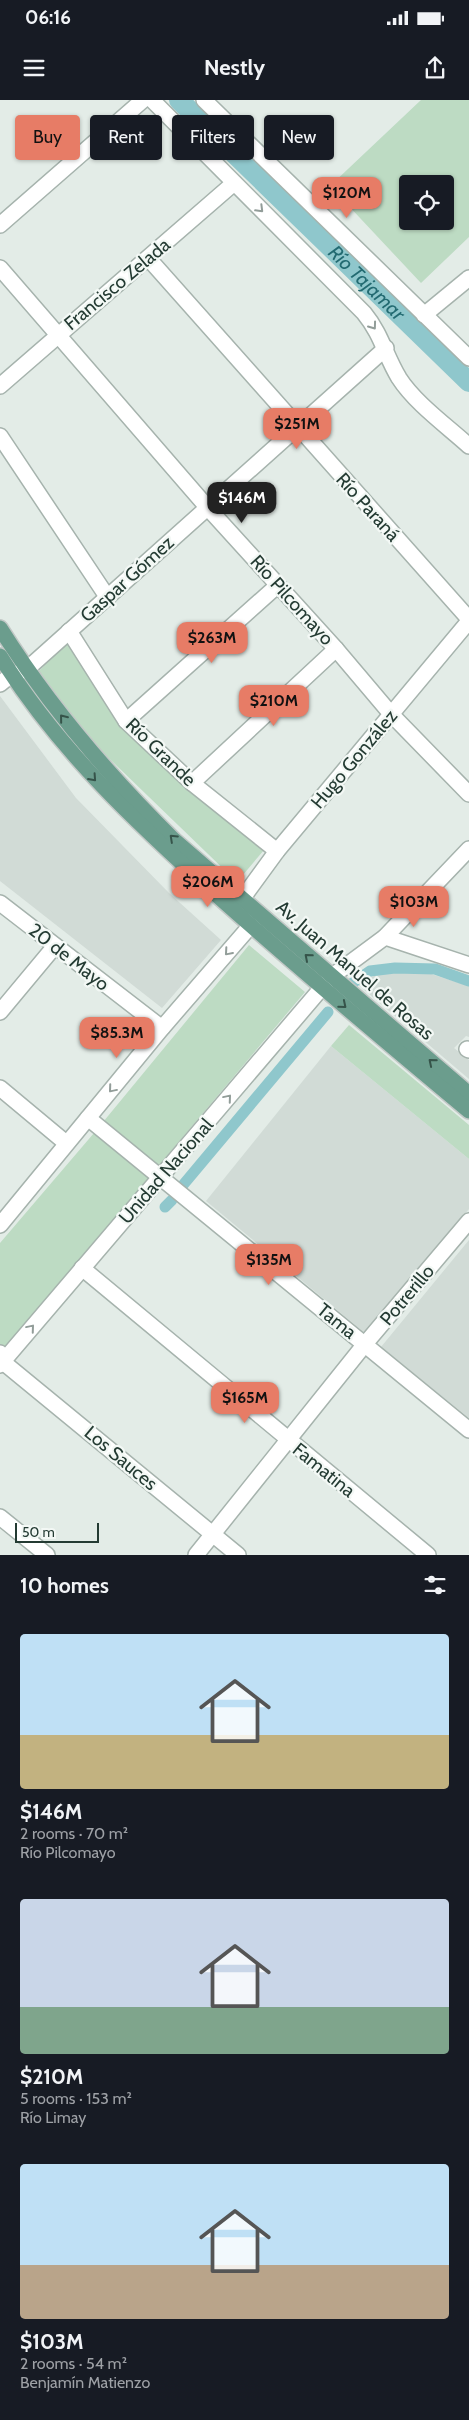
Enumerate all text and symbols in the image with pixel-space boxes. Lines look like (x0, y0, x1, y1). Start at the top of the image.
text: 06:16 (25, 6, 71, 29)
icon: menu (20, 54, 48, 82)
text: Nestly (204, 54, 265, 81)
icon: share (421, 54, 449, 82)
chip: Buy (15, 115, 80, 160)
chip: Rent (90, 115, 162, 160)
chip: Filters (172, 115, 254, 160)
chip: New (264, 115, 334, 160)
map controls (399, 175, 454, 230)
button: locate (399, 175, 454, 230)
pin: $120M (312, 176, 382, 219)
text: $120M (323, 183, 371, 202)
one-way arrow (254, 203, 263, 212)
street label: Francisco Zelada (59, 233, 175, 335)
water label: Río Tajamar (323, 240, 411, 326)
one-way arrow (367, 320, 376, 330)
pin: $251M (262, 408, 332, 450)
text: $251M (274, 414, 320, 433)
street label: Río Paraná (331, 468, 405, 546)
pin: $146M (207, 482, 277, 524)
text: $146M (218, 488, 266, 507)
street label: Gaspar Gómez (75, 531, 179, 627)
street label: Río Pilcomayo (245, 550, 339, 650)
pin: $263M (177, 622, 247, 664)
text: $263M (188, 628, 236, 647)
pin: $210M (239, 684, 309, 727)
text: $210M (250, 691, 298, 710)
street label: Hugo González (306, 705, 402, 813)
street label: Río Grande (121, 713, 201, 791)
one-way arrow (60, 715, 69, 724)
one-way arrow (87, 773, 96, 782)
one-way arrow (169, 835, 178, 844)
pin: $206M (173, 866, 243, 908)
text: $206M (182, 872, 234, 891)
pin: $103M (379, 886, 449, 928)
text: $103M (390, 892, 438, 911)
street label: Av. Juan Manuel de Rosas (272, 895, 439, 1045)
street label: 20 de Mayo (24, 918, 114, 996)
one-way arrow (225, 946, 234, 955)
one-way arrow (305, 953, 314, 962)
one-way arrow (337, 1000, 346, 1009)
pin: $85.3M (76, 1016, 158, 1059)
text: $85.3M (90, 1023, 144, 1042)
one-way arrow (429, 1059, 438, 1068)
one-way arrow (109, 1083, 117, 1092)
one-way arrow (222, 1095, 231, 1104)
street label: Unidad Nacional (114, 1113, 218, 1228)
pin: $135M (234, 1244, 304, 1286)
text: $135M (246, 1250, 292, 1269)
street label: Potrerillo (375, 1260, 439, 1330)
street label: Tama (313, 1298, 361, 1344)
one-way arrow (26, 1325, 35, 1334)
pin: $165M (210, 1382, 280, 1424)
text: $165M (222, 1388, 268, 1407)
street label: Los Sauces (80, 1421, 162, 1495)
street label: Famatina (288, 1438, 360, 1502)
scale bar (15, 1520, 99, 1543)
text: 50 m (22, 1523, 55, 1541)
icon: filters (421, 1571, 449, 1599)
text: 10 homes (20, 1573, 109, 1598)
icon: home (190, 1666, 280, 1756)
text: $146M (20, 1799, 82, 1824)
text: 2 rooms · 70 m² (20, 1824, 128, 1843)
text: Río Pilcomayo (20, 1843, 116, 1862)
icon: home (190, 1931, 280, 2021)
text: $210M (20, 2064, 83, 2089)
text: 5 rooms · 153 m² (20, 2089, 132, 2108)
text: Río Limay (20, 2108, 86, 2127)
icon: home (190, 2196, 280, 2286)
text: $103M (20, 2329, 84, 2354)
text: 2 rooms · 54 m² (20, 2354, 127, 2373)
text: Benjamín Matienzo (20, 2373, 150, 2392)

